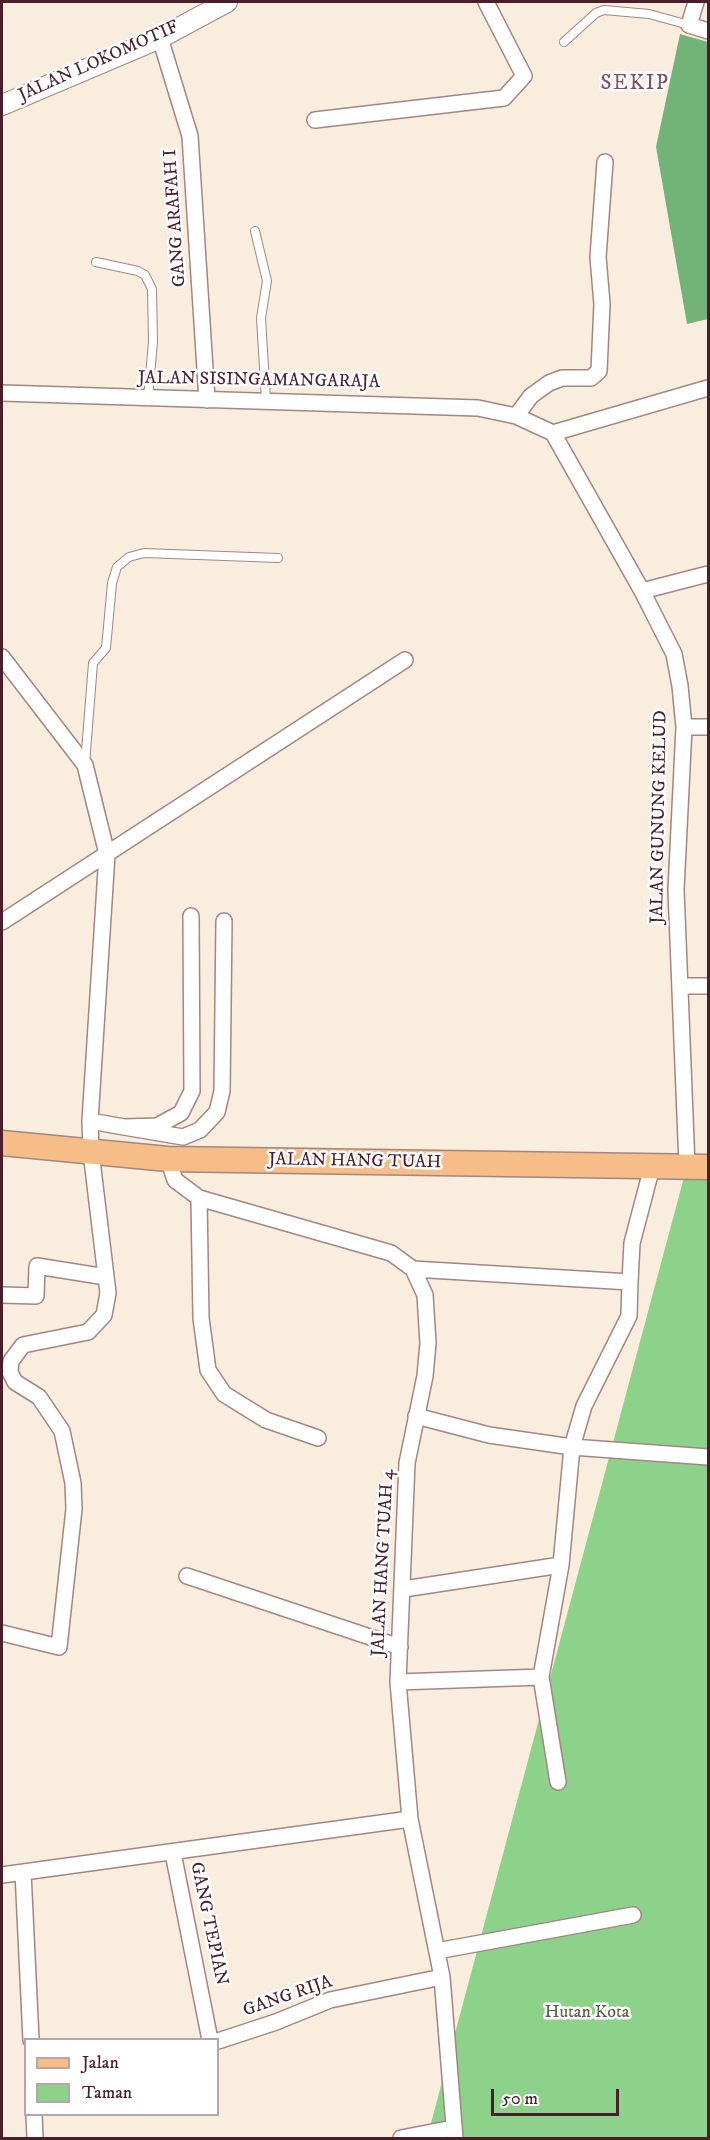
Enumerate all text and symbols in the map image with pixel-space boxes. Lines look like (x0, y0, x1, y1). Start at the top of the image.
street label: JALAN LOKOMOTIF (16, 17, 182, 107)
district label: SEKIP (601, 72, 669, 98)
street label: GANG ARAFAH I (160, 148, 192, 288)
street label: JALAN SISINGAMANGARAJA (138, 368, 380, 394)
street label: JALAN GUNUNG KELUD (647, 710, 673, 924)
street label: JALAN HANG TUAH (268, 1150, 442, 1174)
street label: JALAN HANG TUAH 4 (368, 1469, 400, 1657)
street label: GANG TEPIAN (184, 1860, 232, 1988)
street label: GANG RIJA (241, 1972, 335, 2022)
park label: Hutan Kota (545, 2002, 629, 2024)
legend (24, 2038, 219, 2116)
text: Jalan (82, 2052, 119, 2074)
scale bar (494, 2077, 622, 2115)
text: Taman (82, 2082, 132, 2104)
text: 50 m (502, 2088, 538, 2110)

